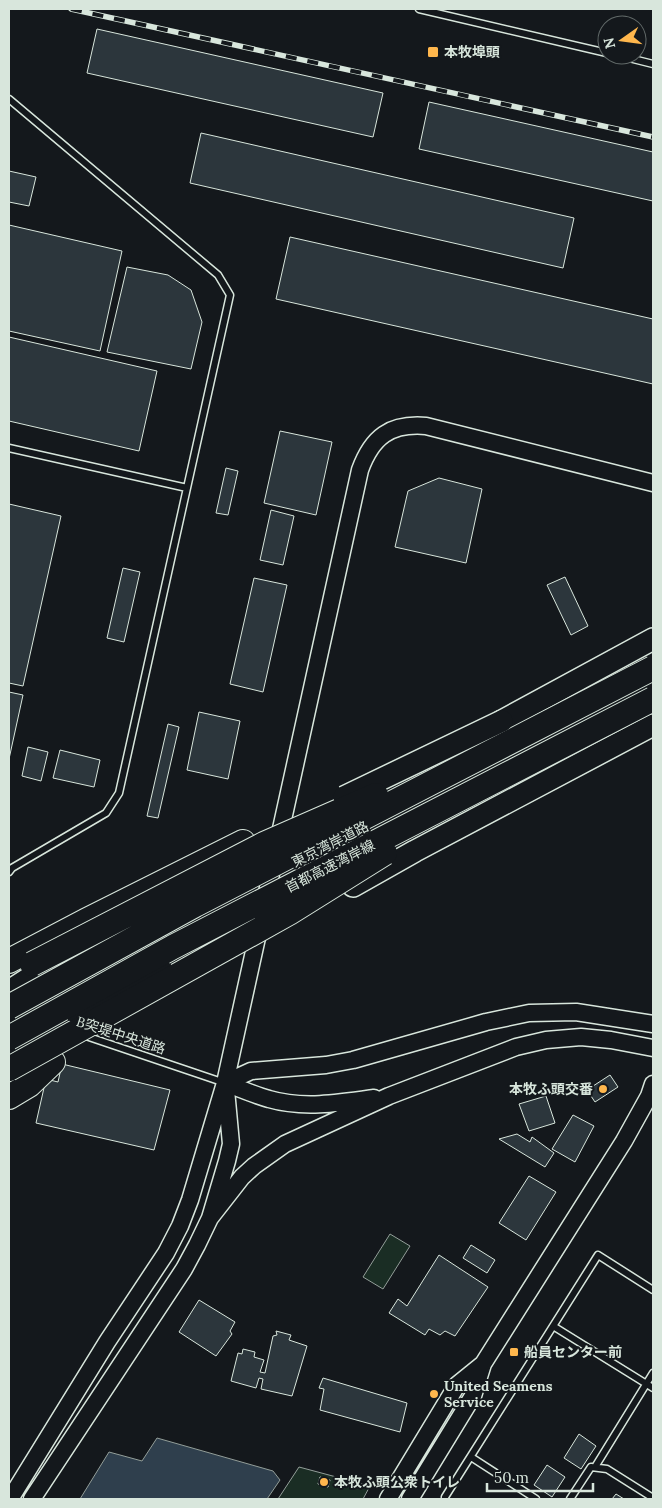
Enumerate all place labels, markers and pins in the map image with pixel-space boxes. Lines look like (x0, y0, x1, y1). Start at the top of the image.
place label: 本牧埠頭 (444, 43, 500, 61)
marker: 本牧埠頭 (426, 45, 440, 59)
place label: 本牧ふ頭交番 (509, 1080, 593, 1098)
marker: 本牧ふ頭交番 (597, 1083, 609, 1095)
place label: 船員センター前 (524, 1343, 622, 1361)
marker: 船員センター前 (508, 1346, 520, 1358)
place label: United Seamens Service (444, 1377, 553, 1411)
marker: United Seamens Service (428, 1388, 440, 1400)
place label: 本牧ふ頭公衆トイレ (334, 1473, 460, 1491)
marker: 本牧ふ頭公衆トイレ (318, 1476, 330, 1488)

